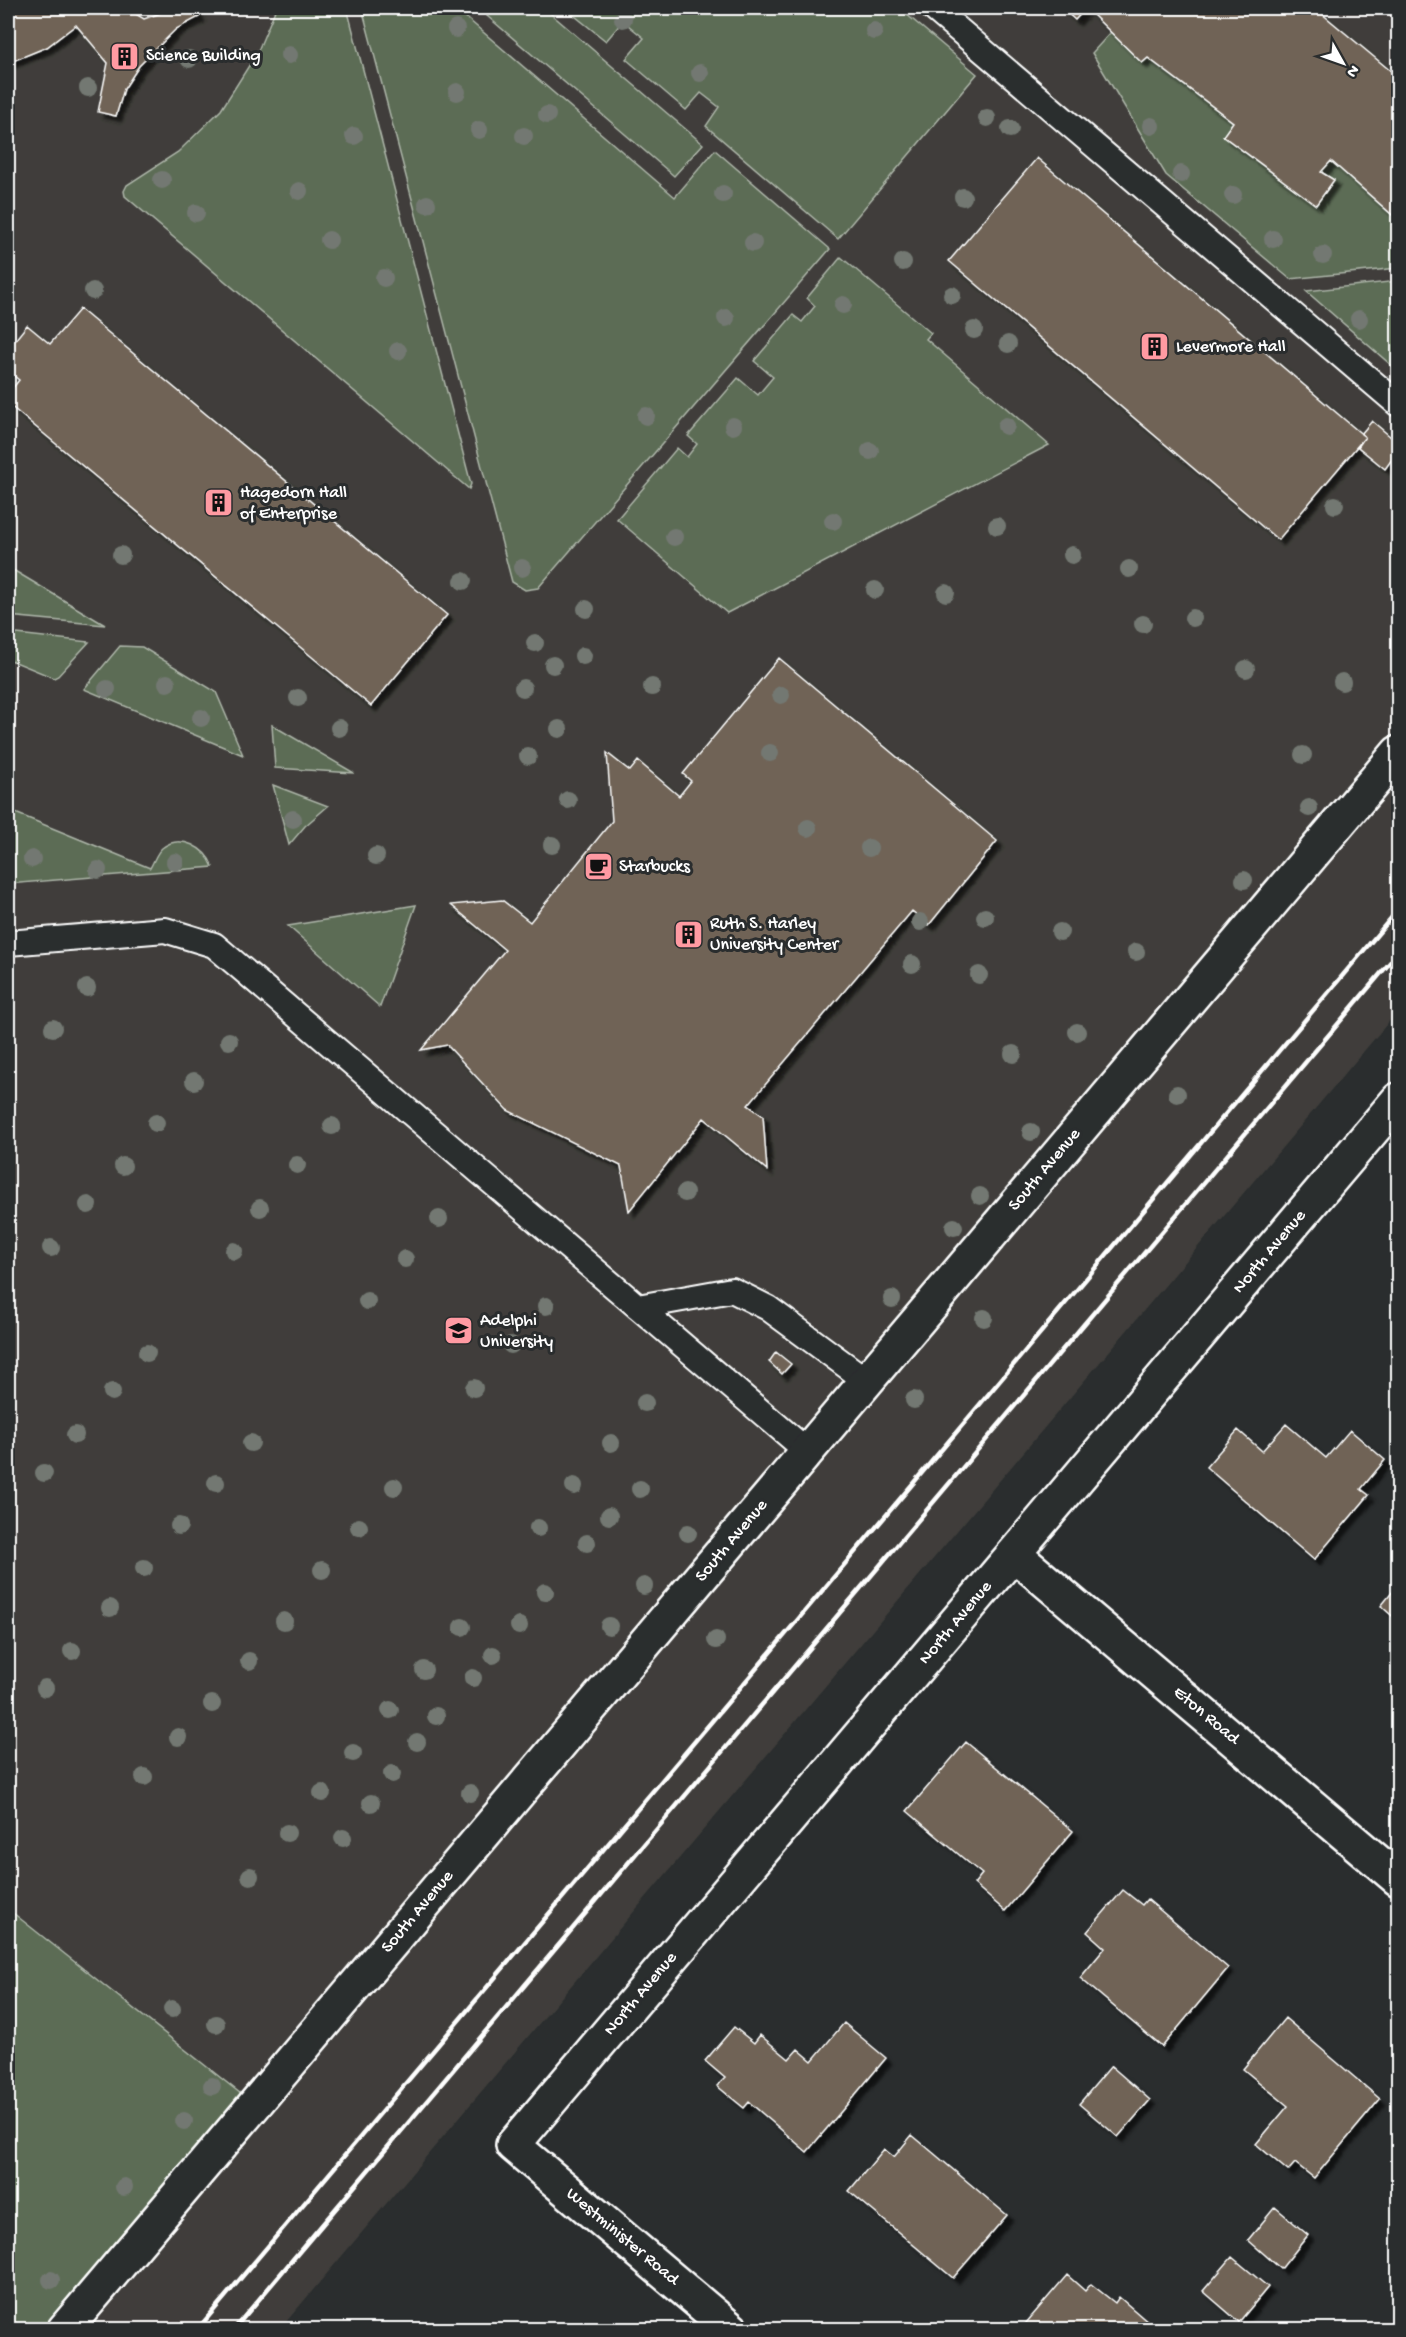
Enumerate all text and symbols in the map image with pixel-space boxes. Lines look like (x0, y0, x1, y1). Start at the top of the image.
north arrow (1313, 33, 1373, 93)
building icon: Science Building (109, 40, 141, 72)
place label: Science Building (146, 46, 261, 67)
text: N (1341, 60, 1362, 81)
building icon: Levermore Hall (1139, 331, 1171, 363)
place label: Levermore Hall (1176, 337, 1286, 358)
place label: Hagedorn Hall of Enterprise (240, 483, 347, 525)
building icon: Hagedorn Hall of Enterprise (203, 487, 235, 519)
cafe icon: Starbucks (582, 851, 614, 883)
place label: Starbucks (619, 857, 691, 878)
place label: Ruth S. Harley University Center (710, 914, 840, 956)
building icon: Ruth S. Harley University Center (673, 918, 705, 950)
street label: South Avenue (1004, 1124, 1086, 1216)
street label: North Avenue (1229, 1205, 1312, 1298)
place label: Adelphi University (480, 1311, 553, 1353)
school or university icon: Adelphi University (443, 1315, 475, 1347)
street label: South Avenue (691, 1495, 773, 1587)
street label: North Avenue (915, 1576, 998, 1669)
street label: Eton Road (1169, 1682, 1245, 1751)
street label: South Avenue (377, 1866, 459, 1958)
street label: North Avenue (600, 1947, 683, 2040)
street label: Westminister Road (561, 2184, 684, 2291)

